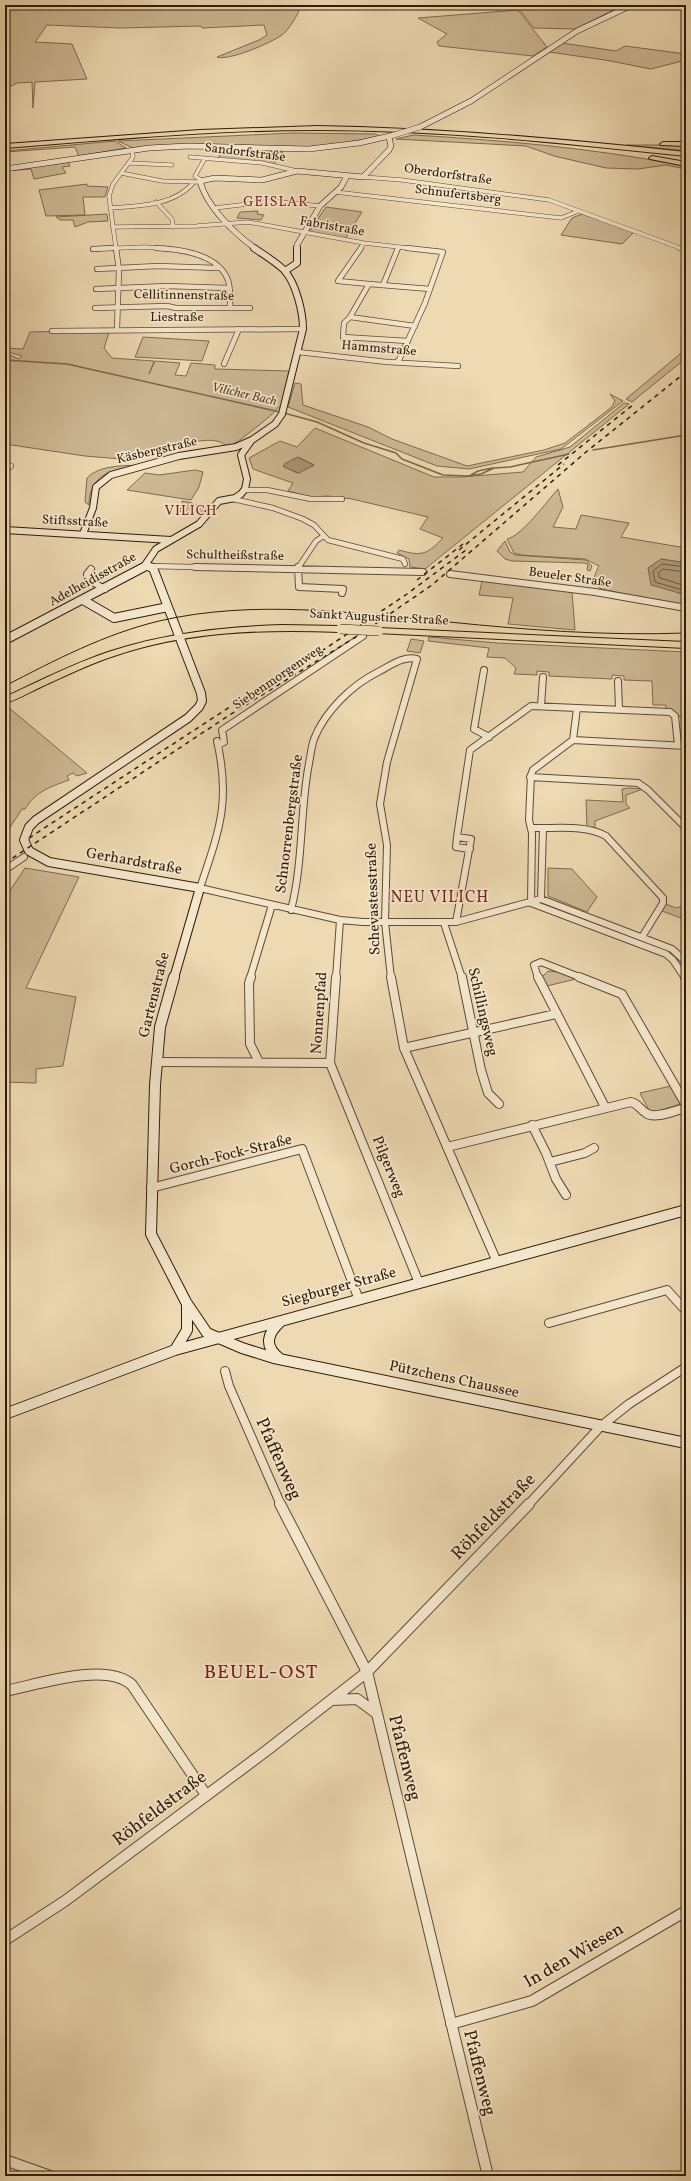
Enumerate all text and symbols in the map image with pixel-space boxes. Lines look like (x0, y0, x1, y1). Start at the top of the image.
street label: Sandorfstraße (203, 139, 287, 167)
street label: Oberdorfstraße (403, 160, 493, 190)
street label: Schnufertsberg (414, 181, 503, 209)
district label: GEISLAR (243, 193, 309, 212)
street label: Fabristraße (298, 212, 366, 242)
street label: Cellitinnenstraße (134, 286, 234, 306)
street label: Liestraße (150, 309, 204, 327)
street label: Hammstraße (341, 337, 417, 361)
water label: Vilicher Bach (210, 379, 279, 411)
street label: Käsbergstraße (115, 433, 199, 469)
district label: VILICH (164, 502, 218, 521)
street label: Stiftsstraße (41, 511, 109, 533)
street label: Schultheißstraße (186, 546, 284, 566)
street label: Adelheidisstraße (46, 549, 140, 611)
street label: Beueler Straße (527, 563, 613, 593)
street label: Sankt Augustiner Straße (309, 605, 449, 631)
street label: Siebenmorgenweg (229, 641, 327, 715)
street label: Schnorrenbergstraße (271, 753, 309, 895)
street label: Schevastesstraße (362, 842, 386, 956)
street label: Gerhardstraße (84, 843, 184, 881)
district label: NEU VILICH (391, 887, 489, 909)
street label: Gartenstraße (134, 950, 176, 1040)
street label: Schillingsweg (462, 966, 502, 1059)
street label: Nonnenpfad (307, 971, 333, 1055)
street label: Gorch-Fock-Straße (168, 1130, 294, 1180)
street label: Pilgerweg (366, 1133, 410, 1201)
street label: Siegburger Straße (279, 1263, 399, 1313)
street label: Pützchens Chaussee (387, 1356, 521, 1404)
street label: Pfaffenweg (249, 1414, 307, 1504)
street label: Röhfeldstraße (446, 1468, 542, 1566)
district label: BEUEL-OST (204, 1659, 318, 1687)
street label: Pfaffenweg (381, 1712, 427, 1804)
street label: Röhfeldstraße (108, 1765, 212, 1853)
street label: In den Wiesen (519, 1917, 629, 1995)
street label: Pfaffenweg (456, 2027, 502, 2119)

